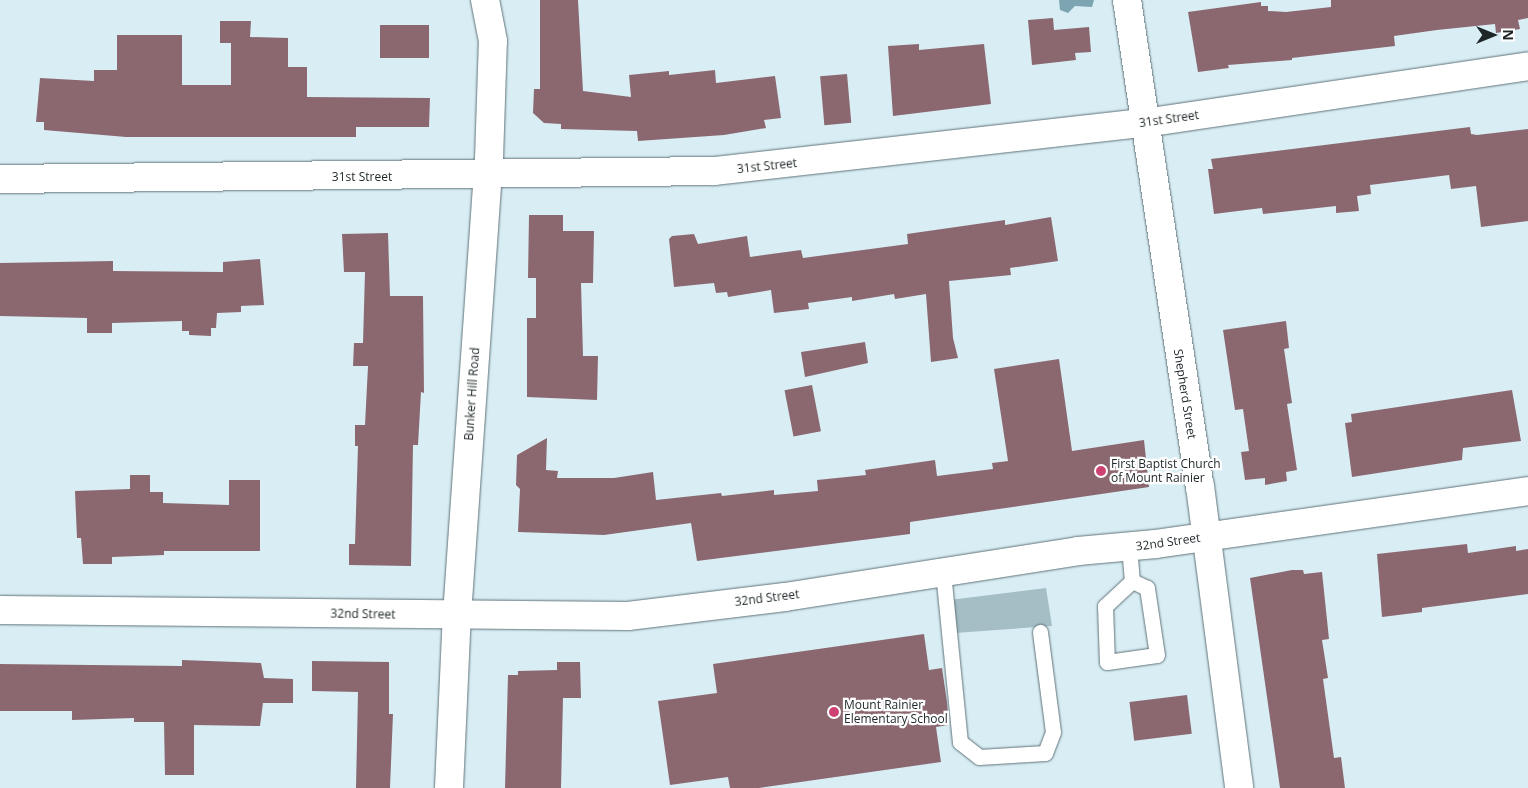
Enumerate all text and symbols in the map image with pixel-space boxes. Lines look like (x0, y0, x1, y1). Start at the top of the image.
north arrow (1468, 10, 1518, 60)
text: N (1499, 29, 1518, 41)
street label: 31st Street (1138, 108, 1200, 130)
street label: 31st Street (736, 156, 798, 176)
street label: 31st Street (332, 170, 392, 184)
street label: Bunker Hill Road (462, 347, 482, 441)
street label: Shepherd Street (1171, 348, 1199, 440)
place label: First Baptist Church of Mount Rainier (1111, 457, 1221, 485)
marker: First Baptist Church of Mount Rainier (1095, 465, 1107, 477)
street label: 32nd Street (1135, 530, 1201, 554)
street label: 32nd Street (734, 587, 800, 609)
street label: 32nd Street (330, 606, 396, 622)
place label: Mount Rainier Elementary School (844, 698, 948, 726)
marker: Mount Rainier Elementary School (828, 706, 840, 718)

